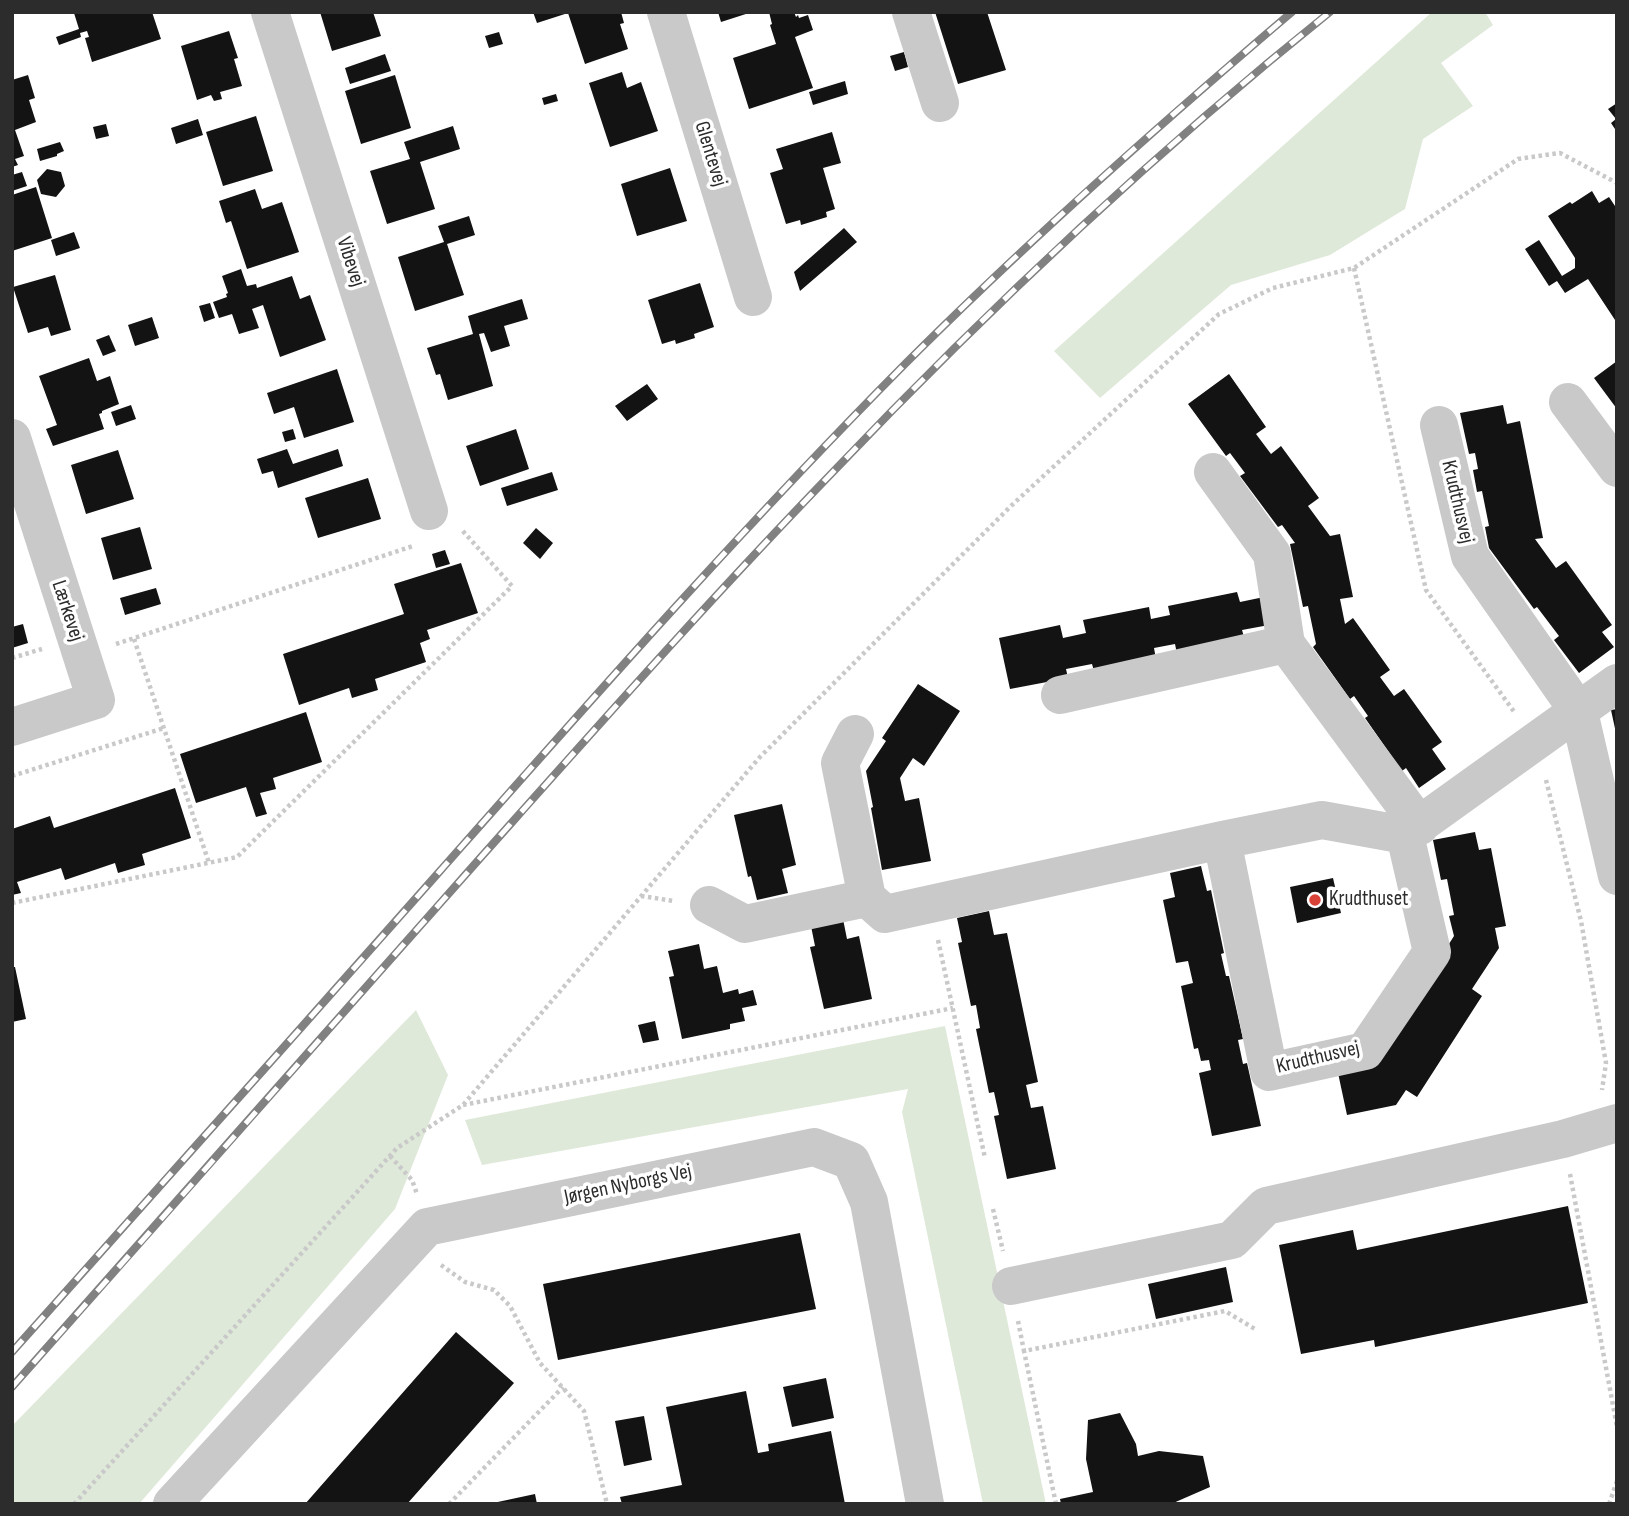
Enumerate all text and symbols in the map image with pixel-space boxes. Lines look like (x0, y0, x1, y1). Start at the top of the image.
street label: Glentevej (688, 118, 732, 190)
street label: Vibevej (330, 234, 370, 290)
street label: Krudthusvej (1435, 458, 1479, 546)
street label: Lærkevej (45, 577, 89, 645)
place label: Krudthuset (1329, 887, 1408, 913)
marker: Krudthuset (1307, 892, 1323, 908)
street label: Krudthusvej (1274, 1036, 1362, 1080)
street label: Jørgen Nyborgs Vej (562, 1159, 694, 1211)

